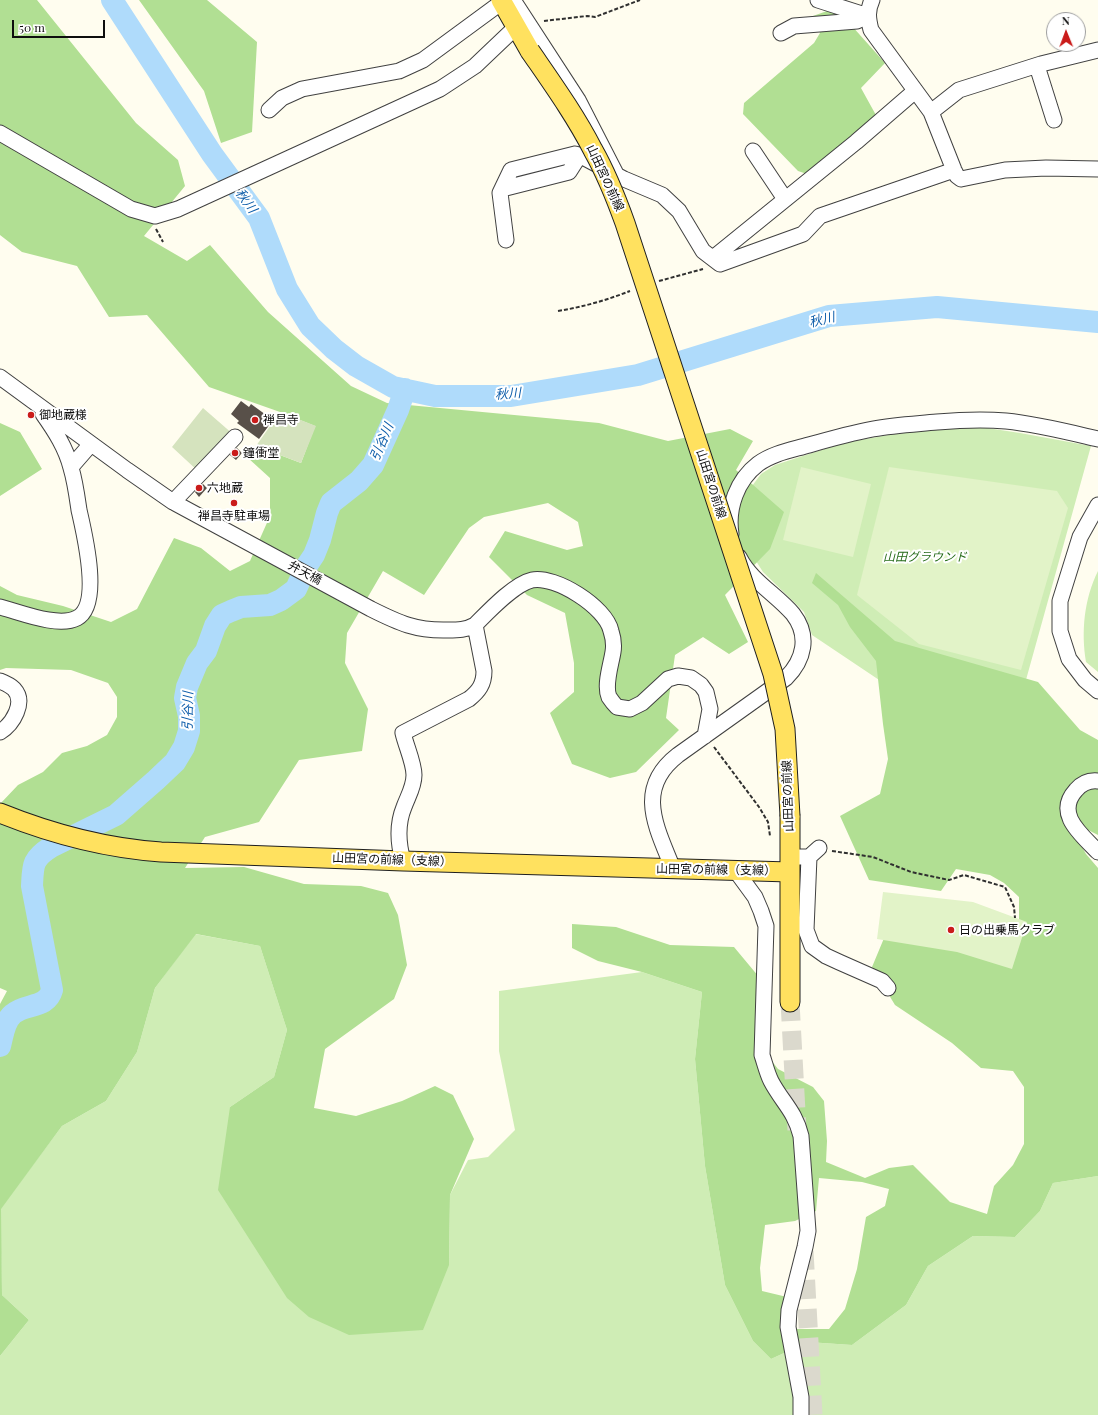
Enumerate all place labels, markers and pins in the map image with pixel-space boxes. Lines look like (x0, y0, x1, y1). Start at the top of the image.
place label: 御地蔵様 (39, 408, 87, 422)
marker: 御地蔵様 (26, 410, 36, 420)
place label: 禅昌寺 (263, 413, 299, 427)
marker: 禅昌寺 (250, 415, 260, 425)
place label: 鐘衝堂 (243, 446, 279, 460)
marker: 鐘衝堂 (230, 448, 240, 458)
place label: 六地蔵 (207, 481, 243, 495)
marker: 六地蔵 (194, 483, 204, 493)
marker: 禅昌寺駐車場 (229, 498, 239, 508)
place label: 禅昌寺駐車場 (198, 509, 270, 523)
place label: 日の出乗馬クラブ (959, 923, 1055, 937)
marker: 日の出乗馬クラブ (946, 925, 956, 935)

